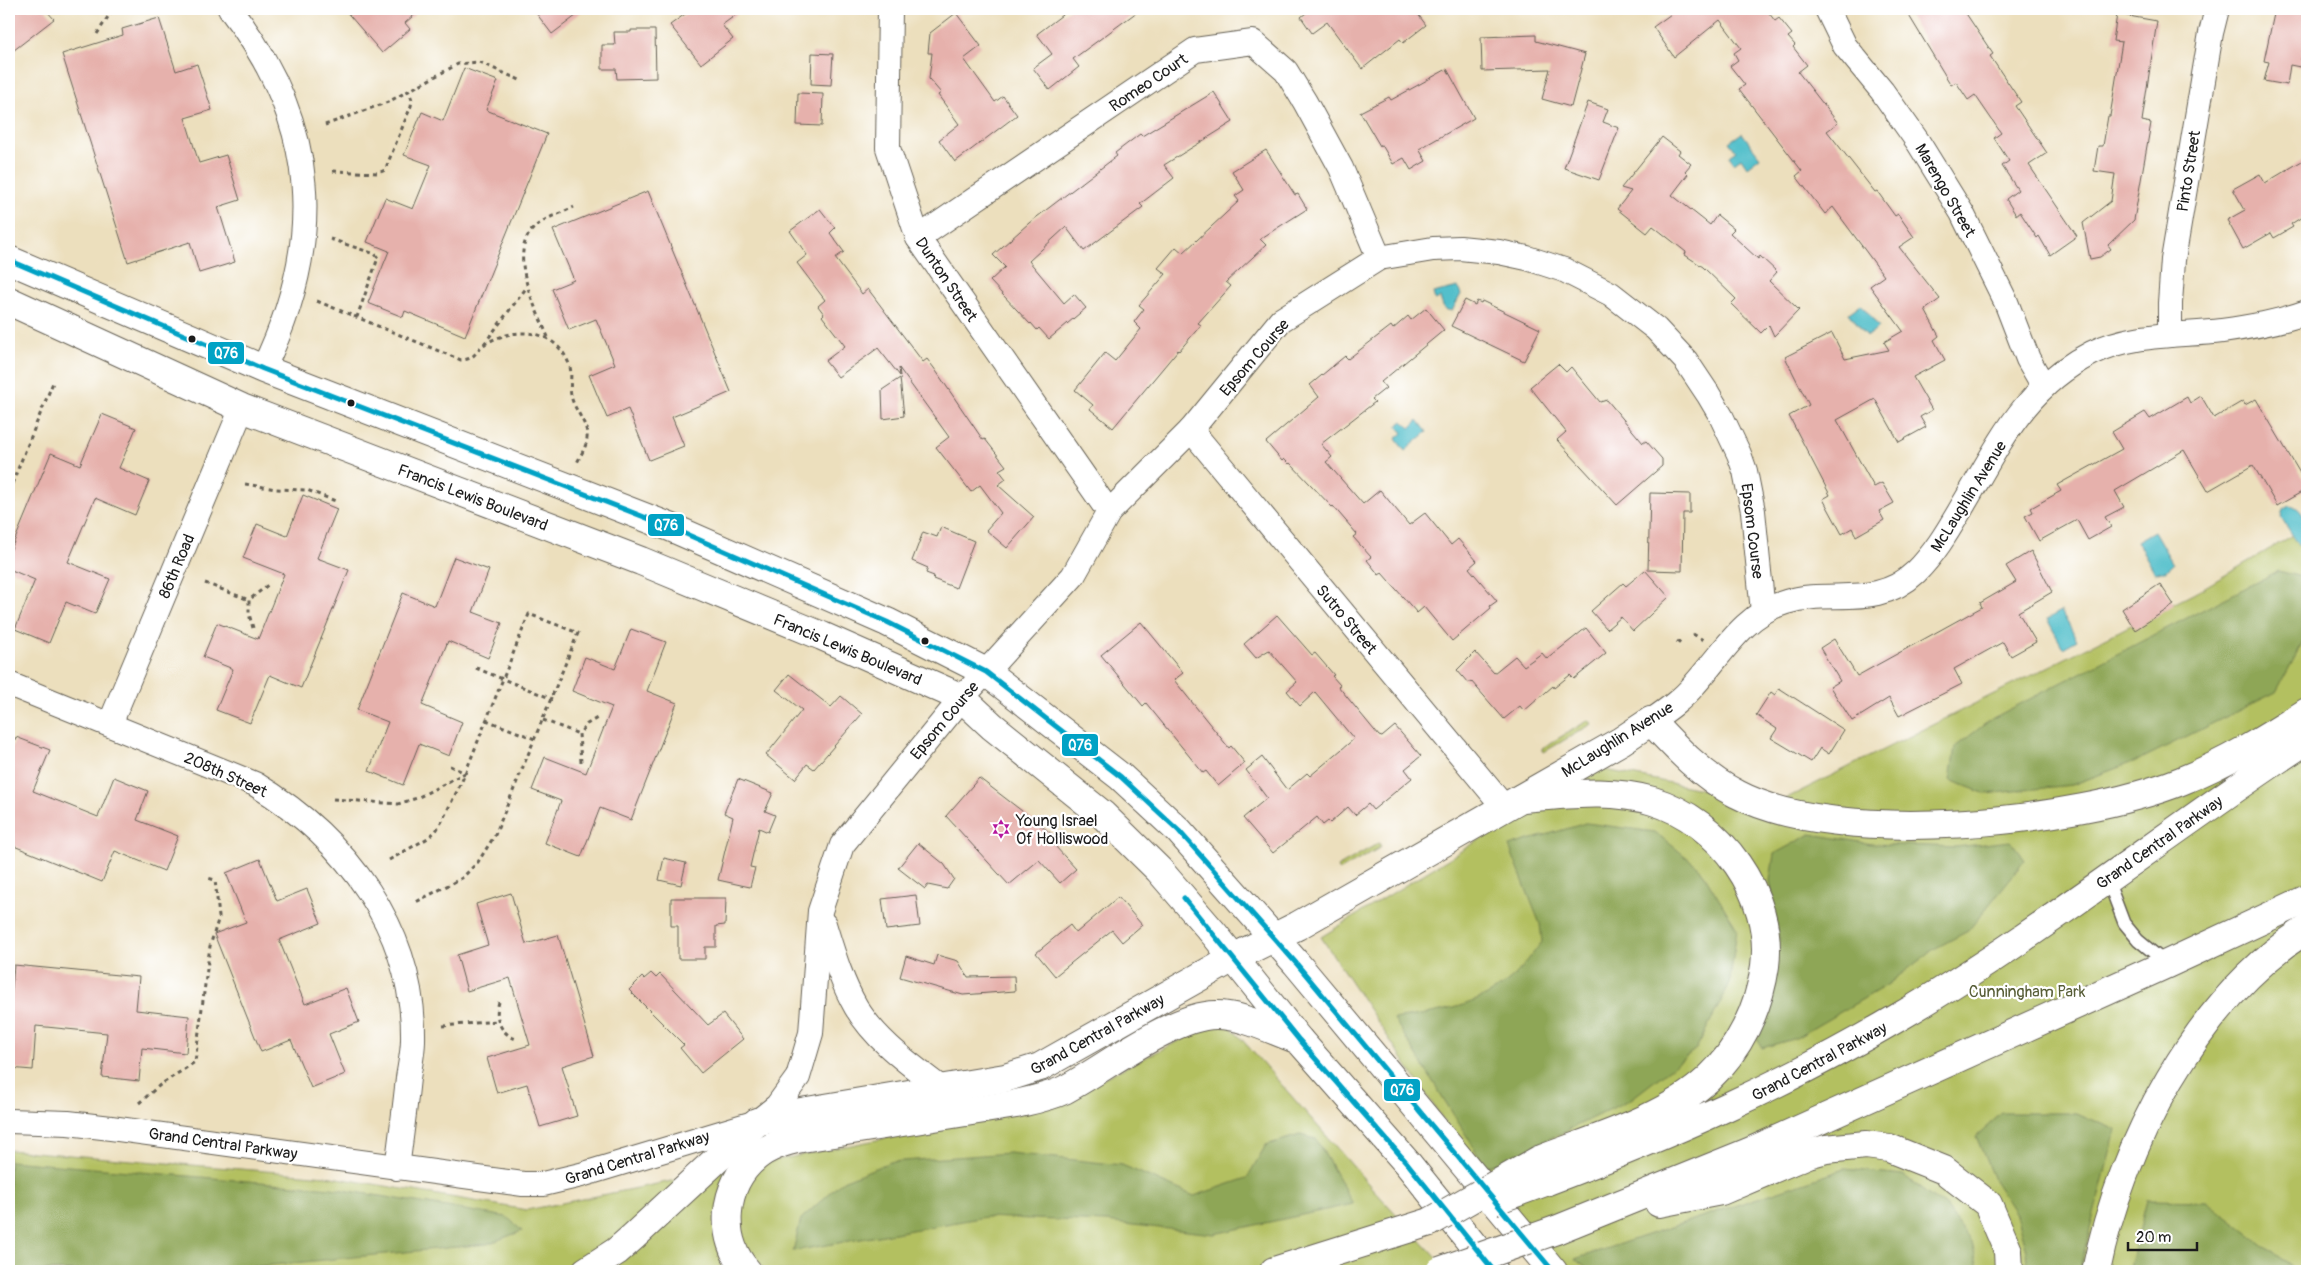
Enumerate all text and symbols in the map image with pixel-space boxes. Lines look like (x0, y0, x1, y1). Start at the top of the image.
street label: Romeo Court (1106, 49, 1192, 116)
street label: Pinto Street (2173, 128, 2205, 213)
street label: Marengo Street (1910, 140, 1980, 241)
street label: Dunton Street (911, 234, 982, 326)
street label: Epsom Course (1216, 315, 1294, 400)
unlabelled marker (187, 334, 197, 344)
line badge: Q76 (207, 341, 245, 365)
text: Q76 (214, 345, 238, 362)
unlabelled marker (346, 398, 356, 408)
street label: McLaughlin Avenue (1927, 437, 2011, 556)
street label: Francis Lewis Boulevard (395, 460, 551, 536)
street label: Epsom Course (1736, 482, 1768, 580)
line badge: Q76 (647, 513, 685, 537)
text: Q76 (654, 517, 678, 534)
street label: 86th Road (154, 531, 199, 602)
street label: Sutro Street (1311, 581, 1381, 659)
street label: Francis Lewis Boulevard (770, 610, 925, 690)
unlabelled marker (920, 636, 930, 646)
street label: Epsom Course (906, 677, 983, 764)
street label: McLaughlin Avenue (1558, 697, 1677, 782)
line badge: Q76 (1061, 733, 1099, 757)
text: Q76 (1068, 737, 1092, 754)
street label: 208th Street (181, 748, 271, 802)
street label: Grand Central Parkway (2092, 792, 2227, 894)
place label: Young Israel Of Holliswood (1015, 811, 1108, 849)
synagogue icon: Young Israel Of Holliswood (990, 818, 1012, 840)
park label: Cunningham Park (1969, 982, 2086, 1002)
street label: Grand Central Parkway (1027, 990, 1168, 1080)
street label: Grand Central Parkway (1749, 1018, 1891, 1106)
line badge: Q76 (1383, 1078, 1421, 1102)
text: Q76 (1390, 1082, 1414, 1099)
street label: Grand Central Parkway (147, 1124, 299, 1164)
street label: Grand Central Parkway (563, 1126, 712, 1189)
scale bar (2128, 1220, 2197, 1252)
text: 20 m (2136, 1228, 2171, 1247)

